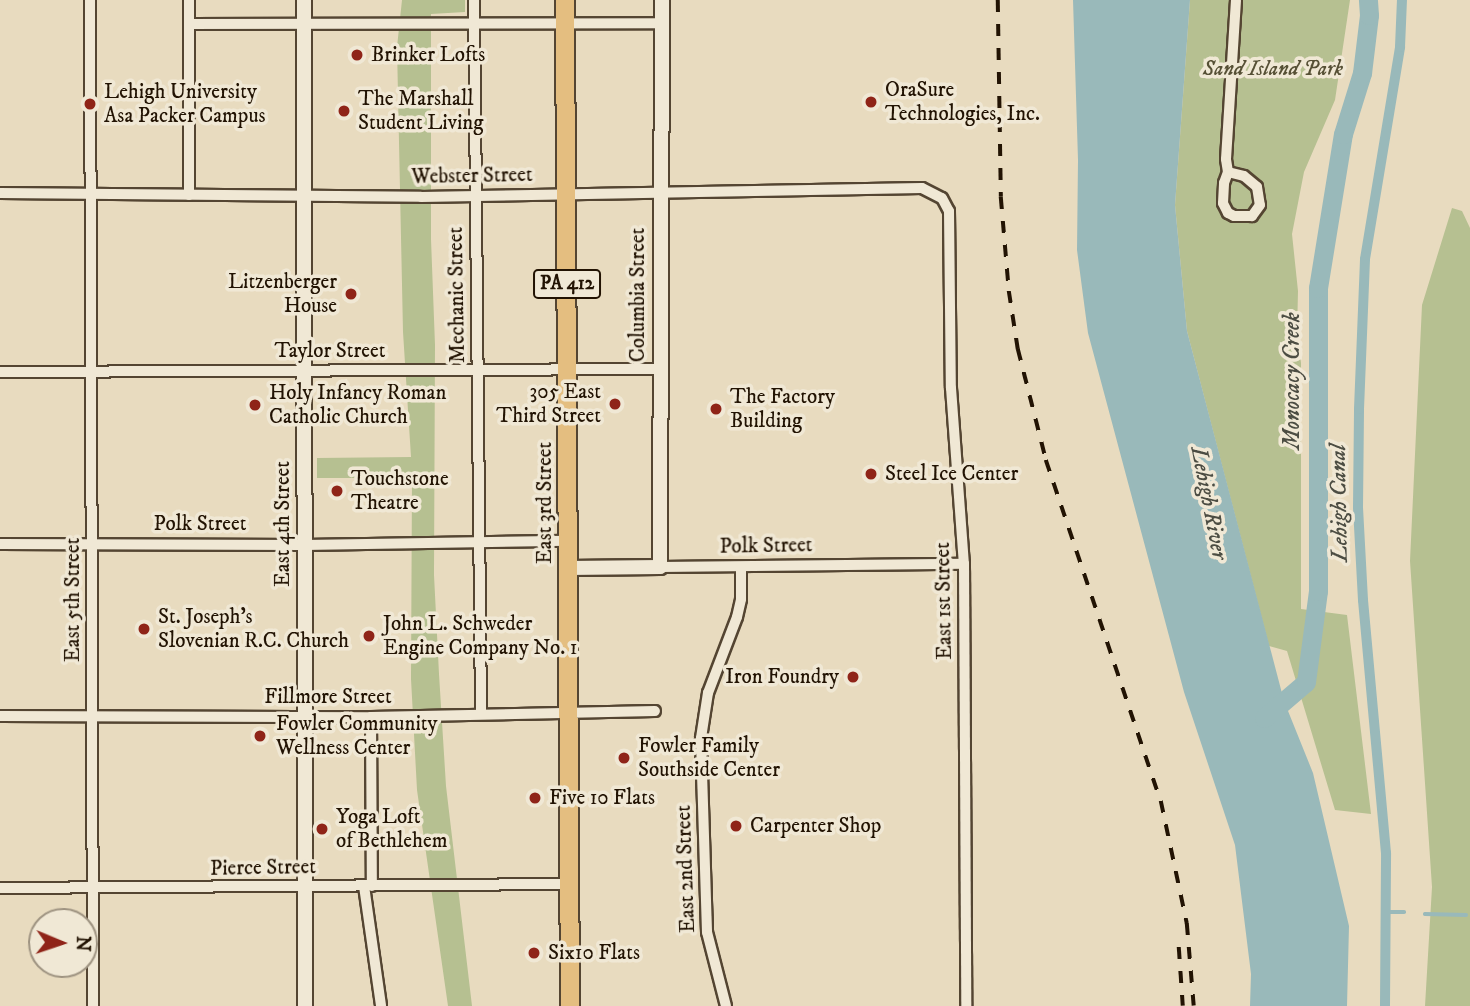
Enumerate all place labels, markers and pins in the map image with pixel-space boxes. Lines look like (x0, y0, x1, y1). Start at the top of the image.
place label: Brinker Lofts (371, 42, 485, 68)
marker: Brinker Lofts (349, 47, 365, 63)
place label: OraSure Technologies, Inc. (885, 77, 1040, 127)
place label: Lehigh University Asa Packer Campus (104, 79, 266, 129)
place label: The Marshall Student Living (358, 86, 484, 136)
marker: OraSure Technologies, Inc. (863, 94, 879, 110)
marker: Lehigh University Asa Packer Campus (82, 96, 98, 112)
marker: The Marshall Student Living (336, 103, 352, 119)
place label: Litzenberger House (228, 269, 337, 319)
marker: Litzenberger House (343, 286, 359, 302)
place label: 305 East Third Street (496, 379, 601, 429)
place label: Holy Infancy Roman Catholic Church (269, 380, 446, 430)
place label: The Factory Building (730, 384, 835, 434)
marker: 305 East Third Street (607, 396, 623, 412)
marker: Holy Infancy Roman Catholic Church (247, 397, 263, 413)
marker: The Factory Building (708, 401, 724, 417)
place label: Steel Ice Center (885, 461, 1018, 487)
place label: Touchstone Theatre (351, 466, 449, 516)
marker: Steel Ice Center (863, 466, 879, 482)
marker: Touchstone Theatre (329, 483, 345, 499)
place label: St. Joseph's Slovenian R.C. Church (158, 604, 349, 654)
place label: John L. Schweder Engine Company No. 1 (383, 611, 577, 661)
marker: St. Joseph's Slovenian R.C. Church (136, 621, 152, 637)
marker: John L. Schweder Engine Company No. 1 (361, 628, 377, 644)
place label: Iron Foundry (725, 664, 839, 690)
marker: Iron Foundry (845, 669, 861, 685)
place label: Fowler Community Wellness Center (276, 711, 437, 761)
marker: Fowler Community Wellness Center (250, 726, 270, 746)
place label: Fowler Family Southside Center (638, 733, 780, 783)
marker: Fowler Family Southside Center (616, 750, 632, 766)
place label: Five 10 Flats (549, 785, 655, 811)
marker: Five 10 Flats (527, 790, 543, 806)
place label: Yoga Loft of Bethlehem (336, 804, 447, 854)
place label: Carpenter Shop (750, 813, 881, 839)
marker: Carpenter Shop (728, 818, 744, 834)
marker: Yoga Loft of Bethlehem (314, 821, 330, 837)
place label: Six10 Flats (548, 940, 640, 966)
marker: Six10 Flats (526, 945, 542, 961)

